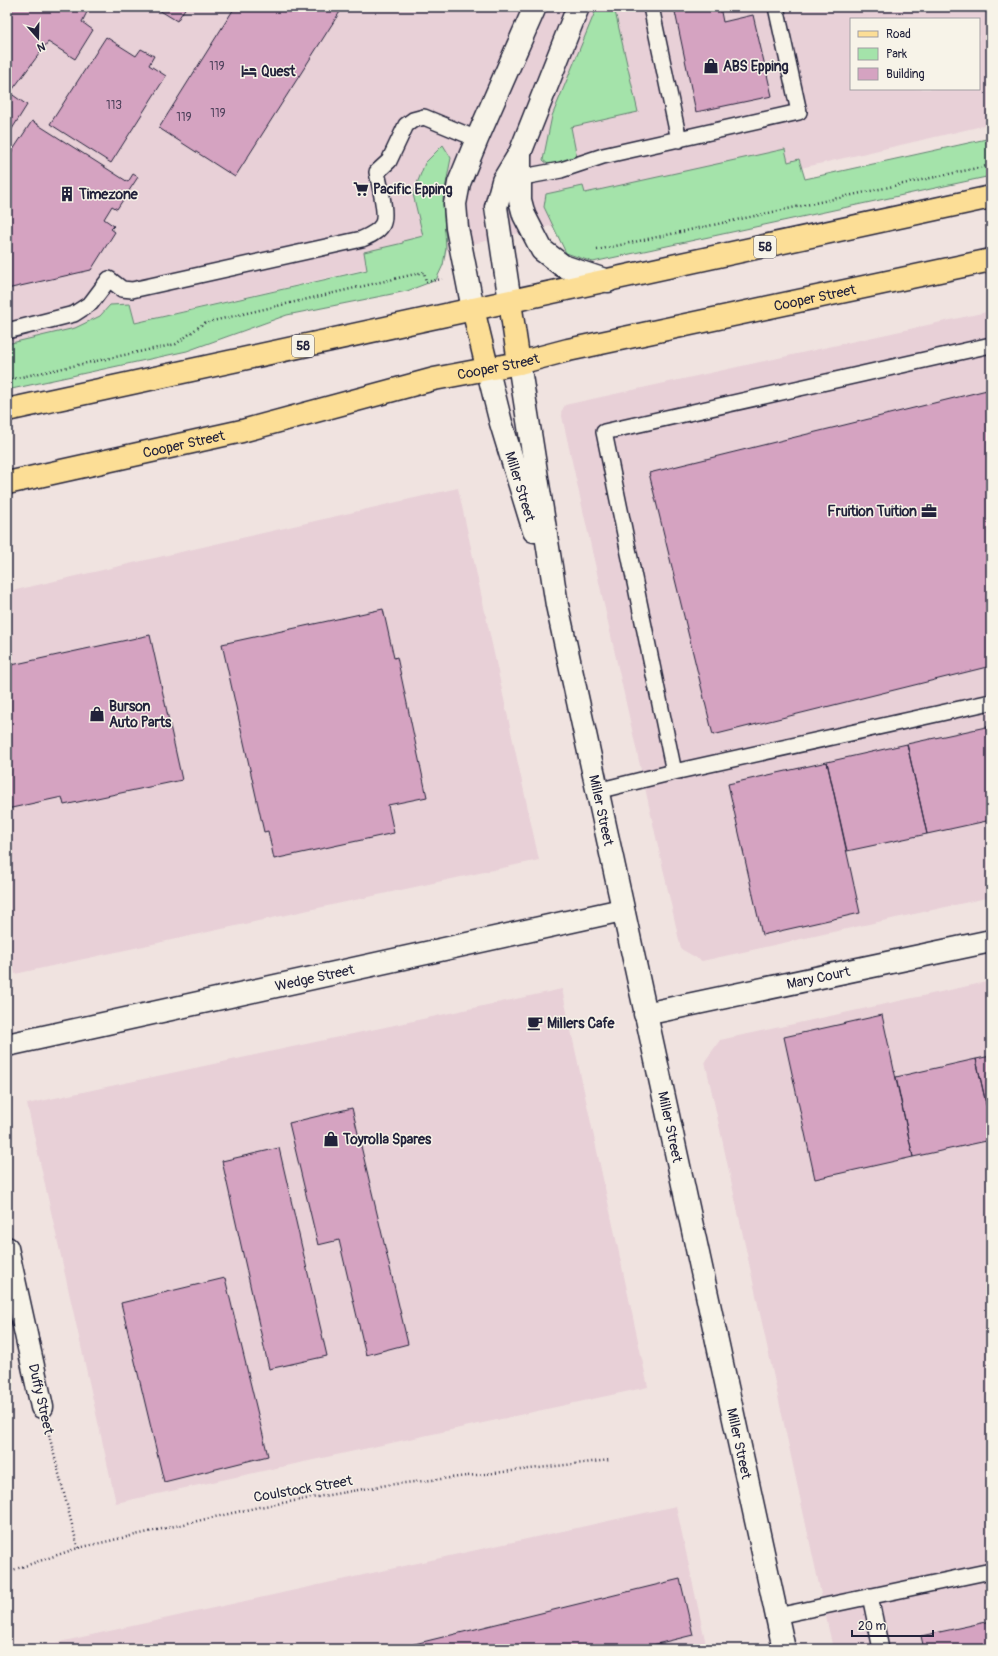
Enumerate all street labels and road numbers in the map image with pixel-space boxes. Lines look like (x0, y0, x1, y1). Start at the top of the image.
road number: 58 (754, 236, 776, 258)
street label: Cooper Street (772, 280, 858, 315)
road number: 58 (292, 335, 314, 357)
street label: Cooper Street (456, 349, 541, 383)
street label: Cooper Street (141, 427, 227, 461)
street label: Miller Street (502, 449, 539, 524)
street label: Miller Street (586, 773, 618, 848)
street label: Wedge Street (273, 960, 356, 994)
street label: Mary Court (785, 962, 852, 992)
street label: Miller Street (654, 1090, 687, 1164)
street label: Duffy Street (25, 1362, 57, 1436)
street label: Miller Street (723, 1406, 755, 1481)
street label: Coulstock Street (252, 1472, 354, 1506)

